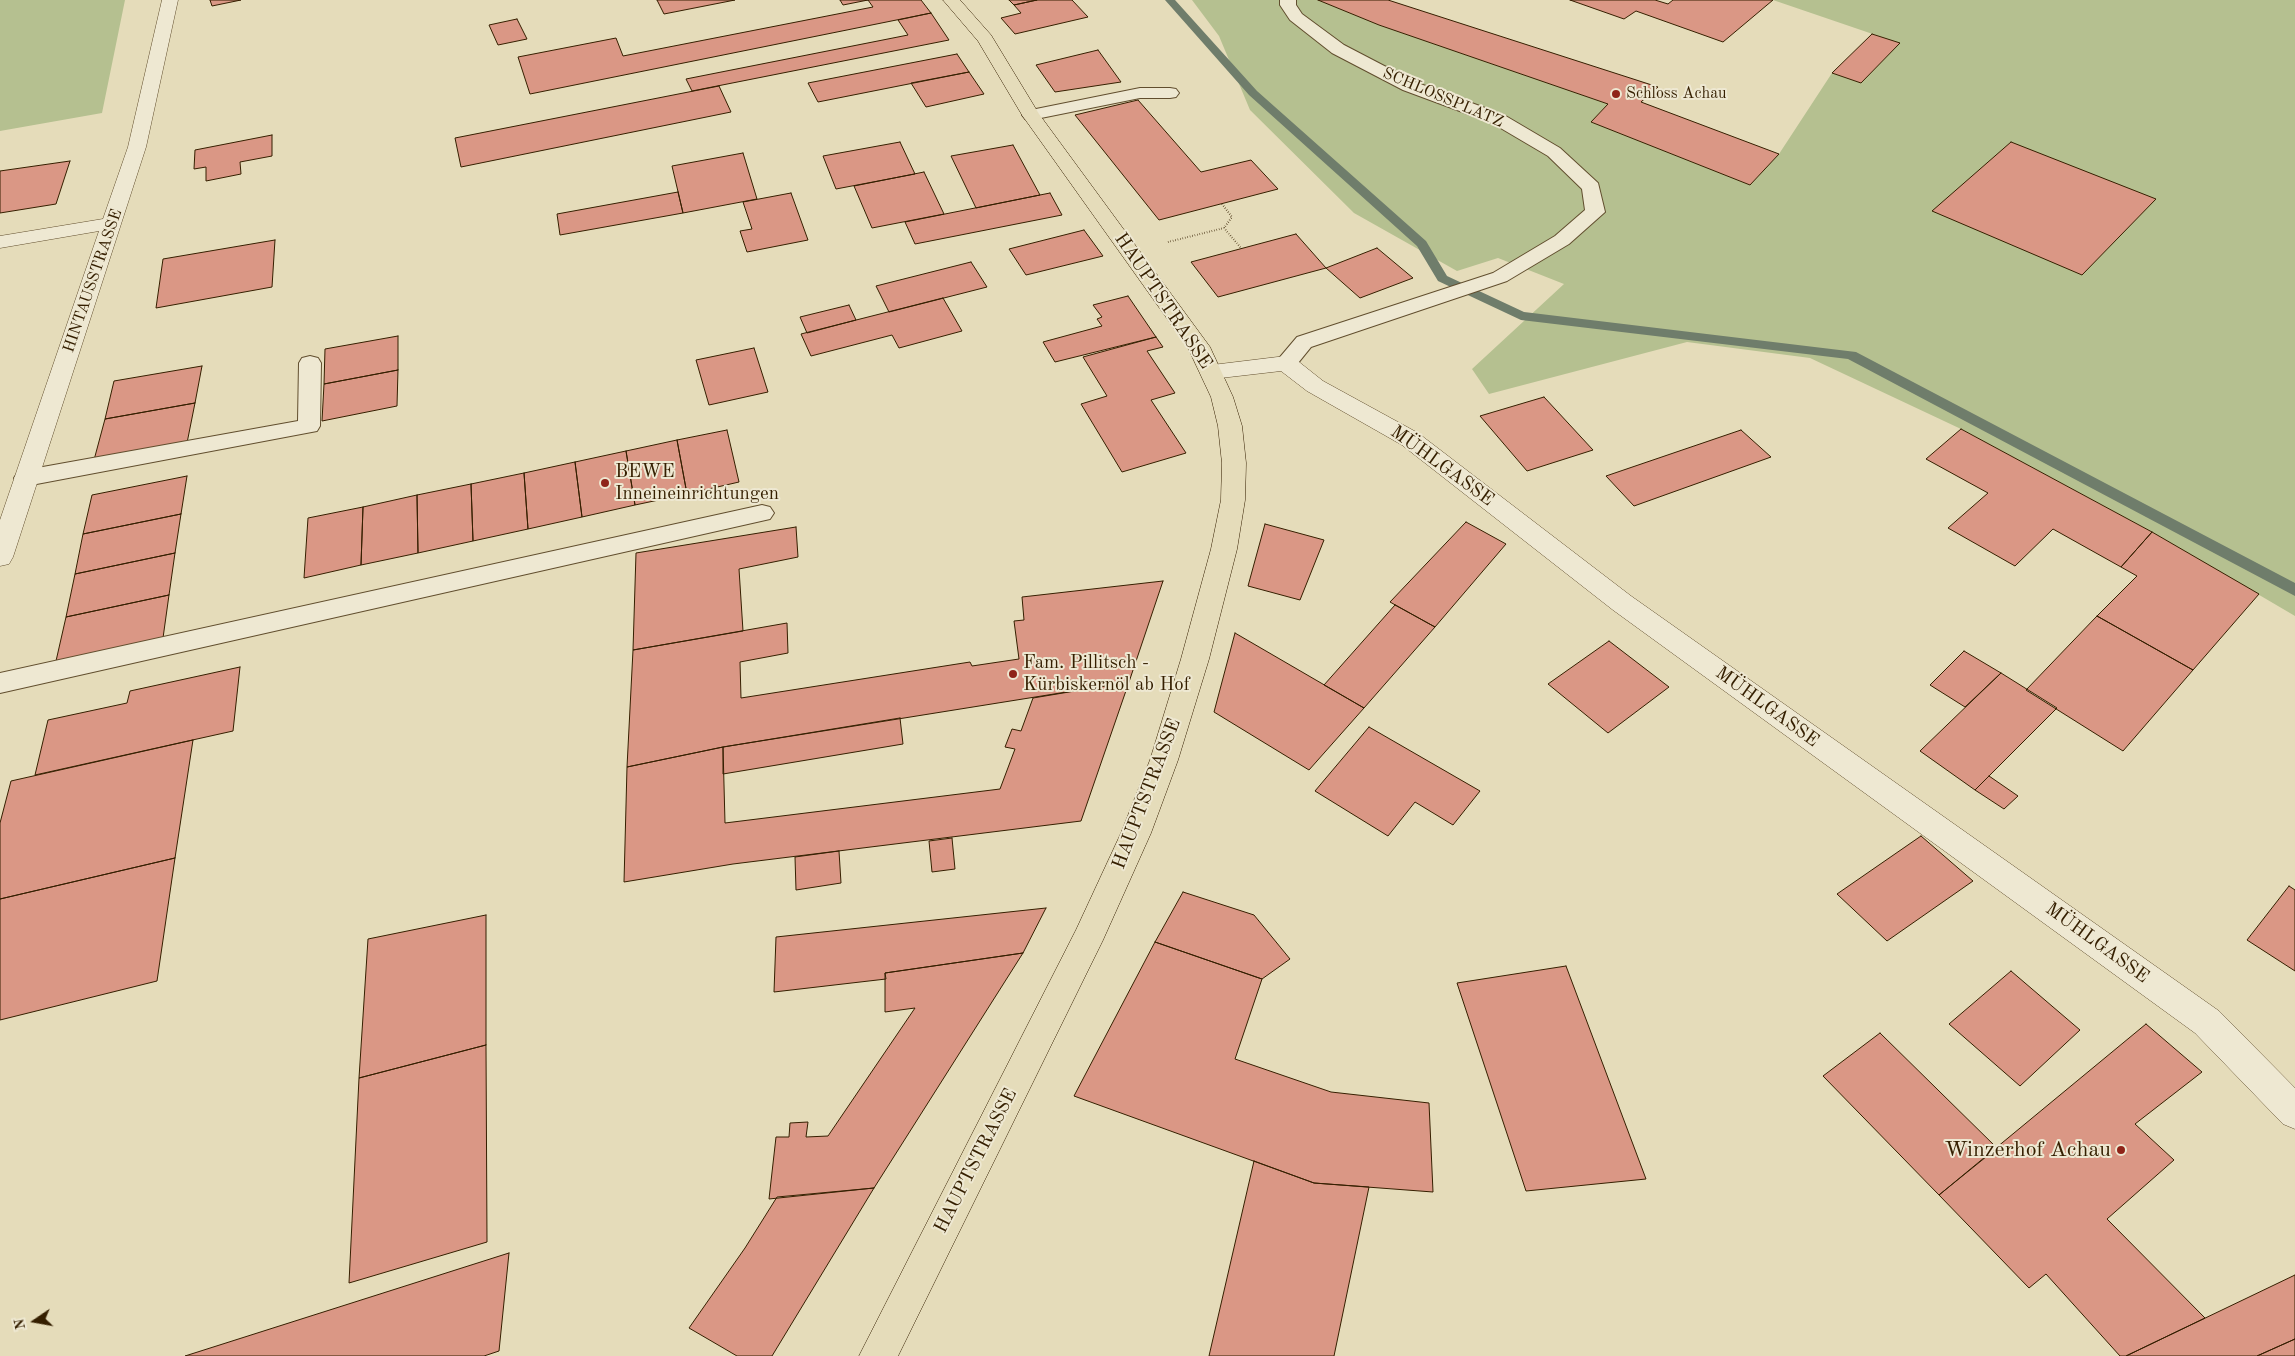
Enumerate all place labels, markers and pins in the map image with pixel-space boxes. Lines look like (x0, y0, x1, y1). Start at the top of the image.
place label: Schloss Achau (1626, 84, 1727, 104)
marker: Schloss Achau (1610, 88, 1622, 100)
place label: BEWE Inneineinrichtungen (615, 461, 779, 505)
marker: BEWE Inneineinrichtungen (599, 477, 611, 489)
place label: Fam. Pillitsch - Kürbiskernöl ab Hof (1023, 652, 1190, 696)
marker: Fam. Pillitsch - Kürbiskernöl ab Hof (1007, 668, 1019, 680)
place label: Winzerhof Achau (1945, 1137, 2111, 1163)
marker: Winzerhof Achau (2115, 1144, 2127, 1156)

